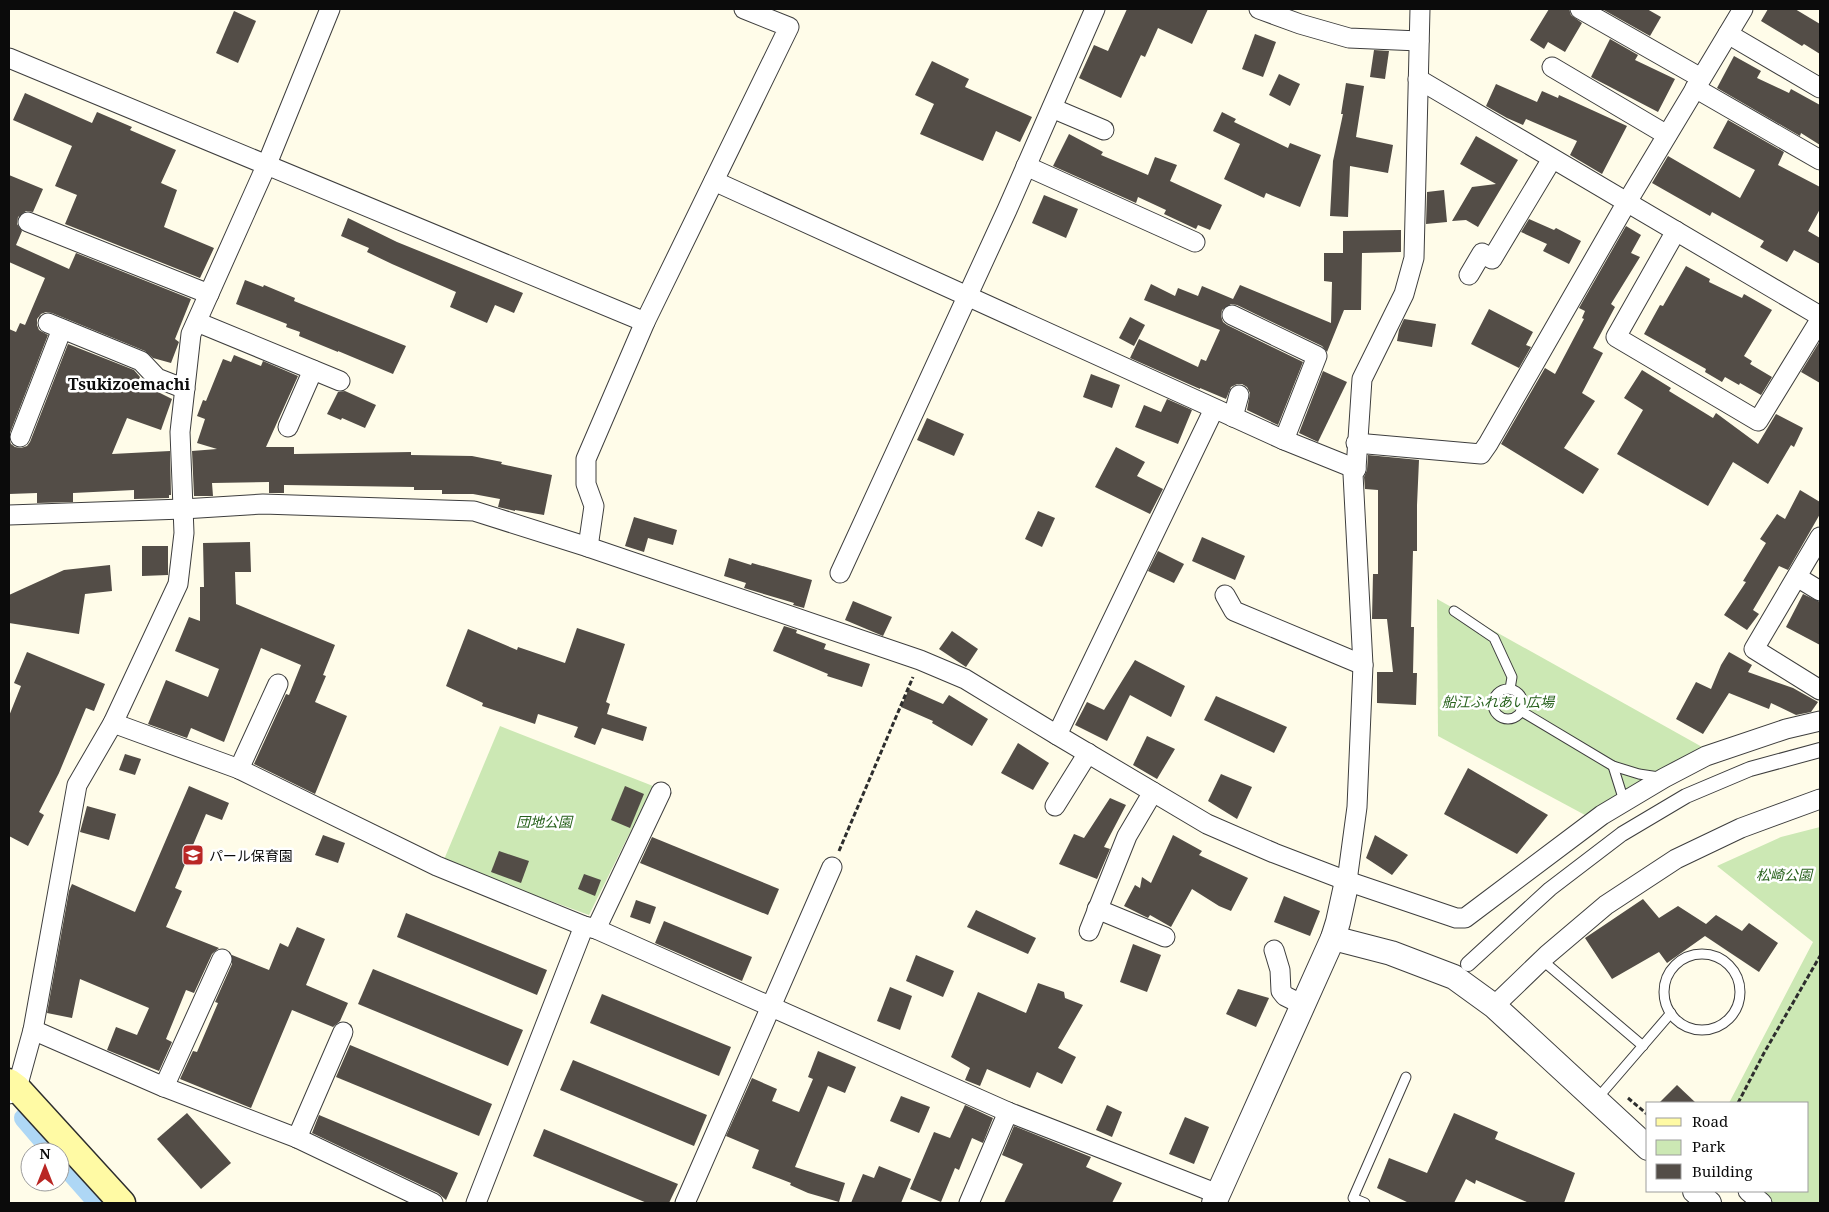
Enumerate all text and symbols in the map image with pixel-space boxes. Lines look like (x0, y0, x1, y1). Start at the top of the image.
district label: Tsukizoemachi (68, 373, 190, 395)
park label: 船江ふれあい広場 (1442, 692, 1556, 711)
park label: 団地公園 (516, 812, 574, 831)
school or university icon: パール保育園 (181, 843, 205, 867)
place label: パール保育園 (209, 846, 293, 865)
park label: 松崎公園 (1756, 865, 1814, 884)
legend (1646, 1102, 1809, 1192)
text: Road (1692, 1111, 1728, 1131)
text: Park (1692, 1136, 1726, 1156)
north arrow (20, 1142, 70, 1192)
text: N (39, 1144, 51, 1163)
text: Building (1692, 1161, 1753, 1181)

